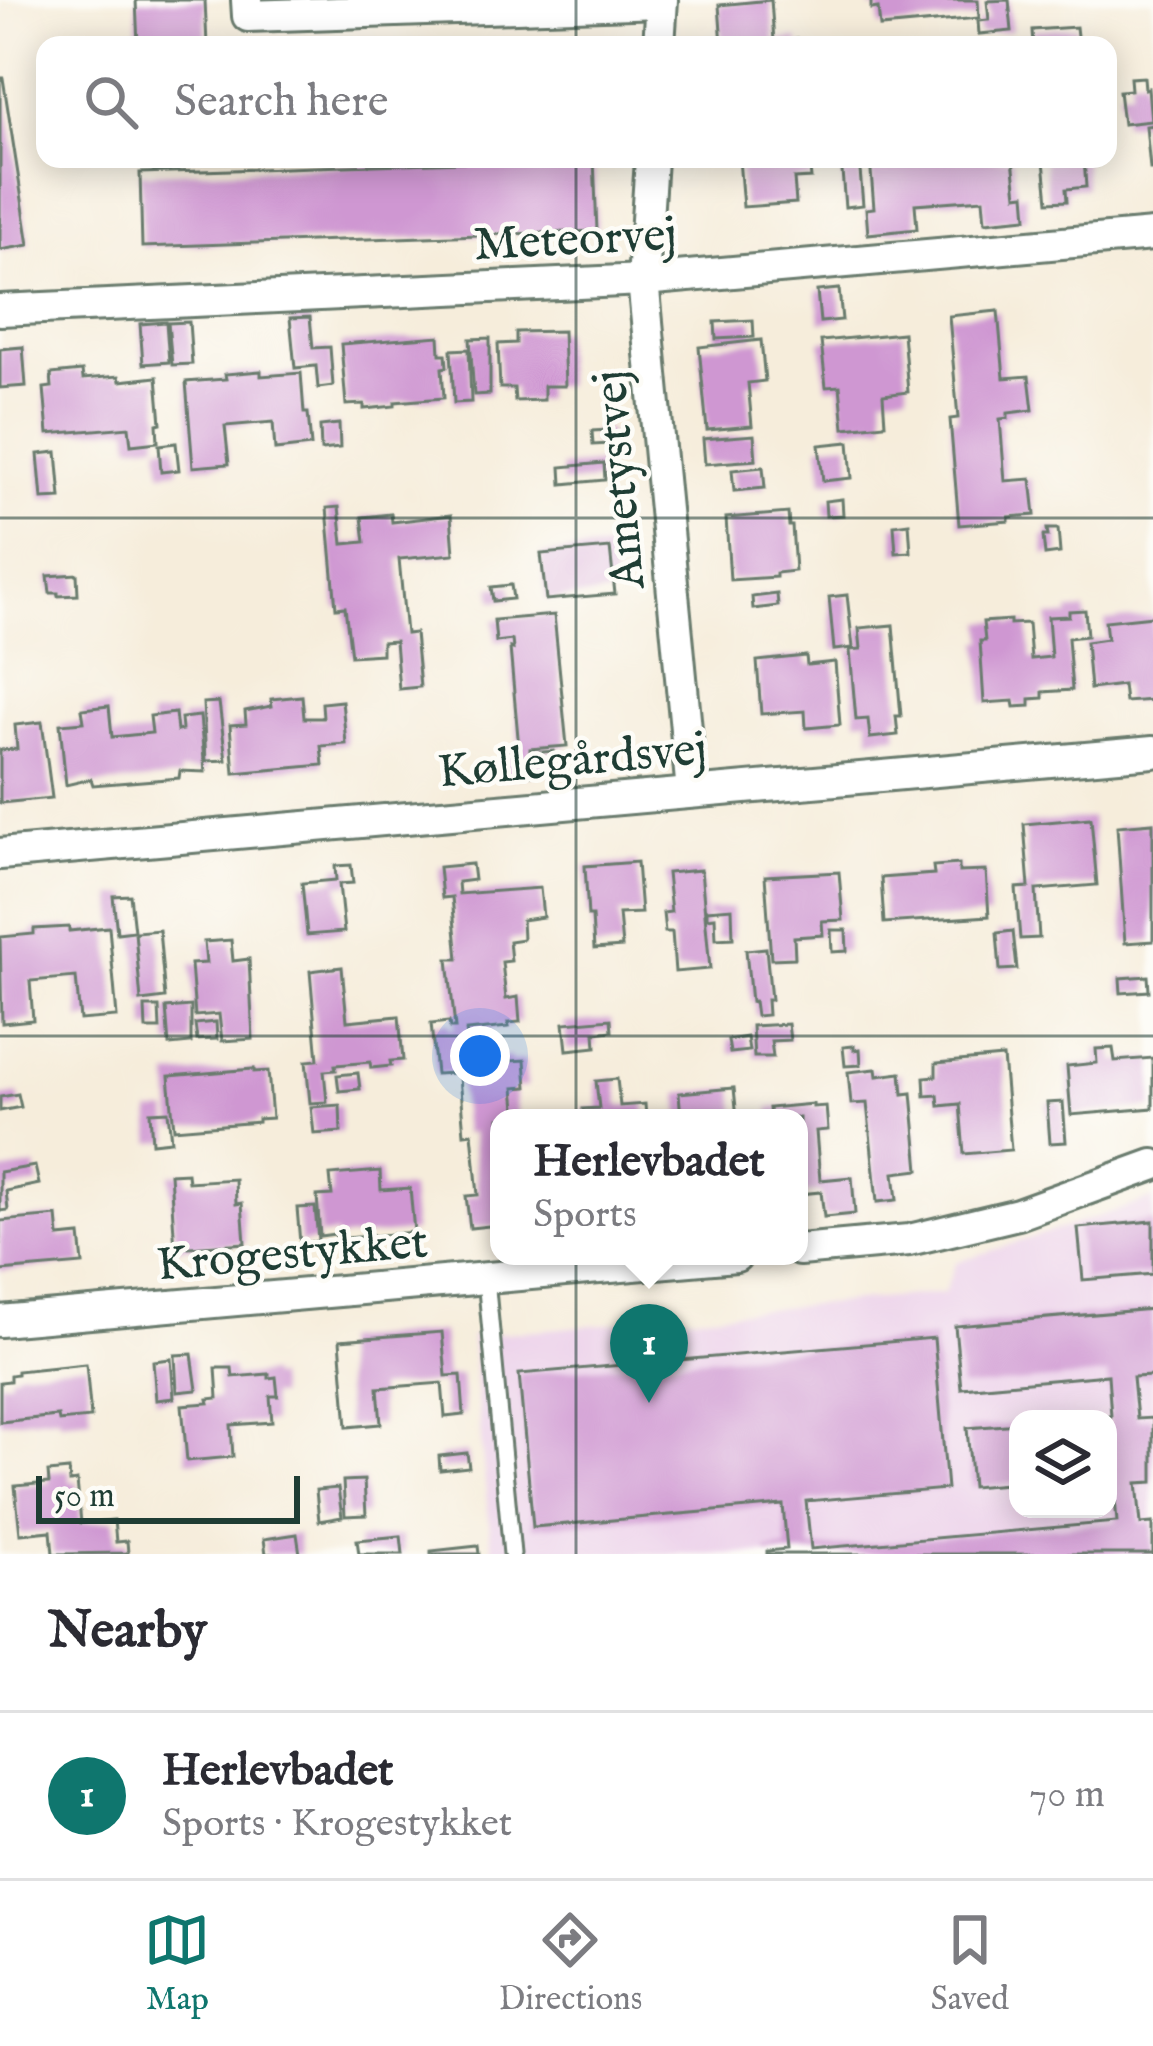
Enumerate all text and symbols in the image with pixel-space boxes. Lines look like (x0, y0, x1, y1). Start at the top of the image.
search box (36, 36, 1117, 168)
icon: search (78, 69, 144, 135)
text: Search here (174, 74, 388, 131)
street label: Meteorvej (472, 206, 678, 276)
street label: Ametystvej (582, 368, 661, 593)
street label: Køllegårdsvej (435, 720, 709, 804)
your location (450, 1026, 510, 1086)
popup (490, 1109, 808, 1265)
text: Herlevbadet (533, 1134, 765, 1191)
text: Sports (533, 1191, 637, 1240)
street label: Krogestykket (154, 1213, 430, 1297)
pin: 1 (610, 1304, 688, 1403)
map controls (1009, 1410, 1117, 1518)
button: layers (1009, 1410, 1117, 1518)
scale bar (36, 1470, 300, 1523)
text: 50 m (54, 1476, 115, 1518)
text: Nearby (48, 1600, 207, 1665)
text: Herlevbadet (162, 1743, 394, 1800)
text: 1 (80, 1771, 94, 1820)
text: 70 m (1029, 1771, 1105, 1820)
text: Sports · Krogestykket (162, 1800, 512, 1849)
tab: Map (144, 1907, 210, 2021)
tab: Directions (499, 1907, 642, 2021)
tab: Saved (931, 1907, 1009, 2021)

